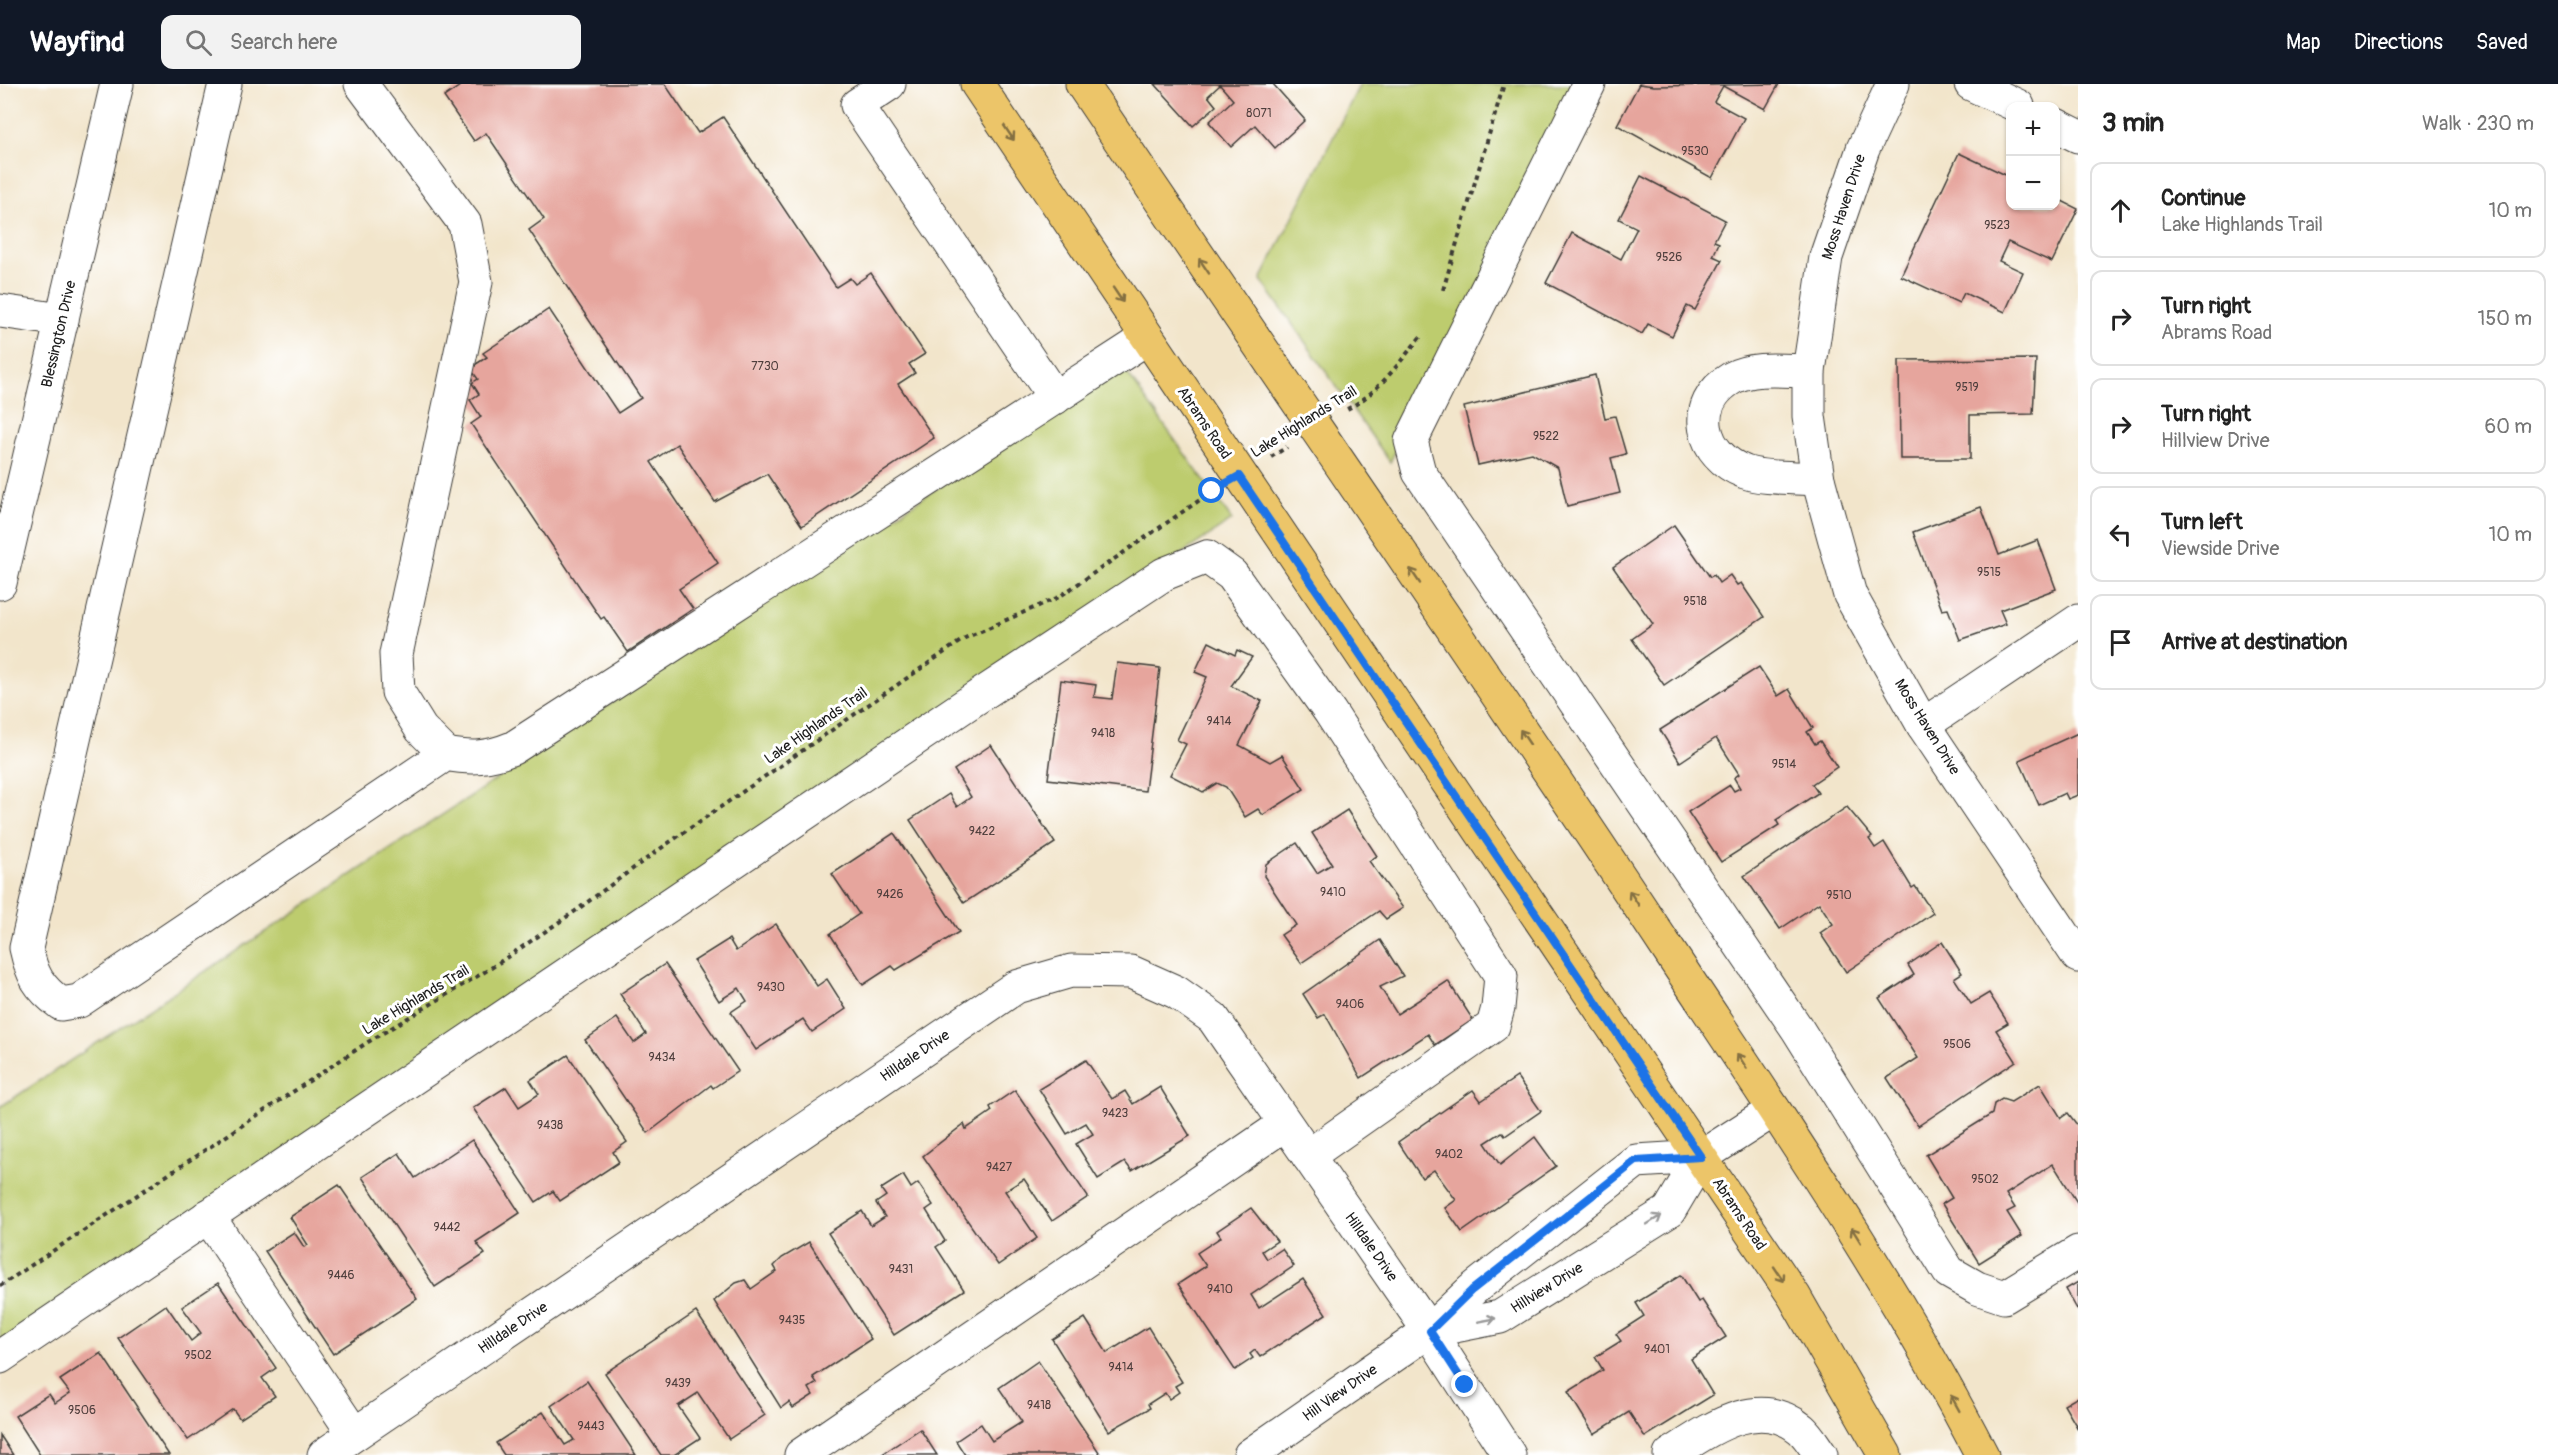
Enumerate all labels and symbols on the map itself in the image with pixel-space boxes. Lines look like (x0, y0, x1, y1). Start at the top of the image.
house number: 8071 (1246, 106, 1272, 121)
one-way arrow (1003, 124, 1015, 140)
house number: 9530 (1681, 144, 1709, 159)
street label: Moss Haven Drive (1818, 151, 1870, 262)
house number: 9523 (1984, 218, 2010, 233)
house number: 9526 (1656, 250, 1682, 265)
one-way arrow (1198, 258, 1211, 275)
street label: Blessington Drive (37, 278, 81, 389)
one-way arrow (1112, 286, 1124, 302)
house number: 7730 (751, 359, 779, 374)
house number: 9519 (1955, 380, 1979, 395)
street label: Lake Highlands Trail (1247, 382, 1361, 462)
street label: Abrams Road (1173, 383, 1235, 463)
house number: 9522 (1533, 429, 1559, 444)
route start (1198, 477, 1224, 503)
house number: 9515 (1977, 565, 2001, 580)
one-way arrow (1409, 568, 1421, 584)
house number: 9518 (1683, 594, 1707, 609)
street label: Moss Haven Drive (1890, 675, 1964, 779)
street label: Lake Highlands Trail (761, 683, 871, 769)
house number: 9414 (1207, 714, 1231, 729)
house number: 9418 (1091, 726, 1115, 741)
one-way arrow (1519, 729, 1531, 745)
house number: 9514 (1772, 757, 1796, 772)
house number: 9422 (969, 824, 996, 839)
house number: 9410 (1320, 885, 1346, 900)
house number: 9426 (877, 887, 903, 902)
house number: 9510 (1826, 888, 1852, 903)
one-way arrow (1628, 891, 1640, 907)
street label: Lake Highlands Trail (359, 961, 473, 1039)
house number: 9430 (757, 980, 785, 995)
house number: 9406 (1336, 997, 1364, 1012)
street label: Hilldale Drive (877, 1025, 954, 1086)
house number: 9506 (1943, 1037, 1971, 1052)
house number: 9434 (649, 1050, 675, 1065)
one-way arrow (1736, 1053, 1748, 1070)
house number: 9423 (1102, 1106, 1128, 1121)
house number: 9438 (537, 1118, 563, 1133)
house number: 9402 (1435, 1147, 1463, 1162)
house number: 9427 (986, 1160, 1013, 1175)
house number: 9502 (1971, 1172, 1999, 1187)
street label: Abrams Road (1708, 1174, 1770, 1254)
street label: Hilldale Drive (1340, 1209, 1402, 1286)
one-way arrow (1645, 1214, 1662, 1226)
house number: 9442 (434, 1220, 461, 1235)
one-way arrow (1850, 1227, 1862, 1244)
street label: Hillview Drive (1507, 1258, 1587, 1318)
house number: 9431 (889, 1262, 913, 1277)
one-way arrow (1773, 1265, 1785, 1282)
house number: 9446 (327, 1268, 355, 1283)
house number: 9410 (1207, 1282, 1233, 1297)
street label: Hilldale Drive (475, 1297, 552, 1358)
house number: 9435 (779, 1313, 805, 1328)
one-way arrow (1477, 1314, 1496, 1325)
house number: 9401 (1644, 1342, 1670, 1357)
house number: 9502 (184, 1348, 212, 1363)
house number: 9414 (1109, 1360, 1133, 1375)
street label: Hill View Drive (1299, 1360, 1382, 1426)
route end (1451, 1371, 1477, 1397)
house number: 9439 (665, 1376, 691, 1391)
one-way arrow (1949, 1395, 1961, 1412)
house number: 9418 (1027, 1398, 1051, 1413)
house number: 9506 (68, 1403, 96, 1418)
house number: 9443 (578, 1419, 605, 1434)

